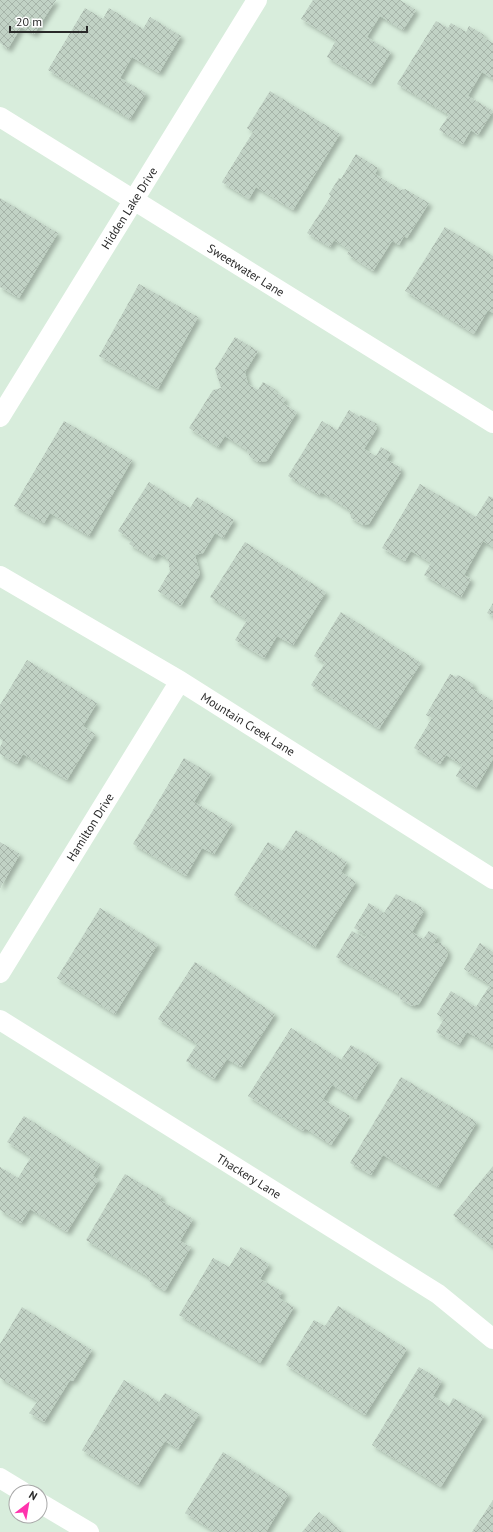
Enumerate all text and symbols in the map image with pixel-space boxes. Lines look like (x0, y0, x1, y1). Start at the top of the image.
scale bar (10, 8, 87, 34)
text: 20 m (16, 14, 42, 29)
street label: Hidden Lake Drive (98, 164, 160, 252)
street label: Sweetwater Lane (205, 240, 287, 300)
street label: Mountain Creek Lane (198, 689, 298, 759)
street label: Hamilton Drive (63, 790, 117, 864)
street label: Thackery Lane (214, 1150, 284, 1202)
north arrow (8, 1484, 48, 1524)
text: N (26, 1488, 40, 1503)

